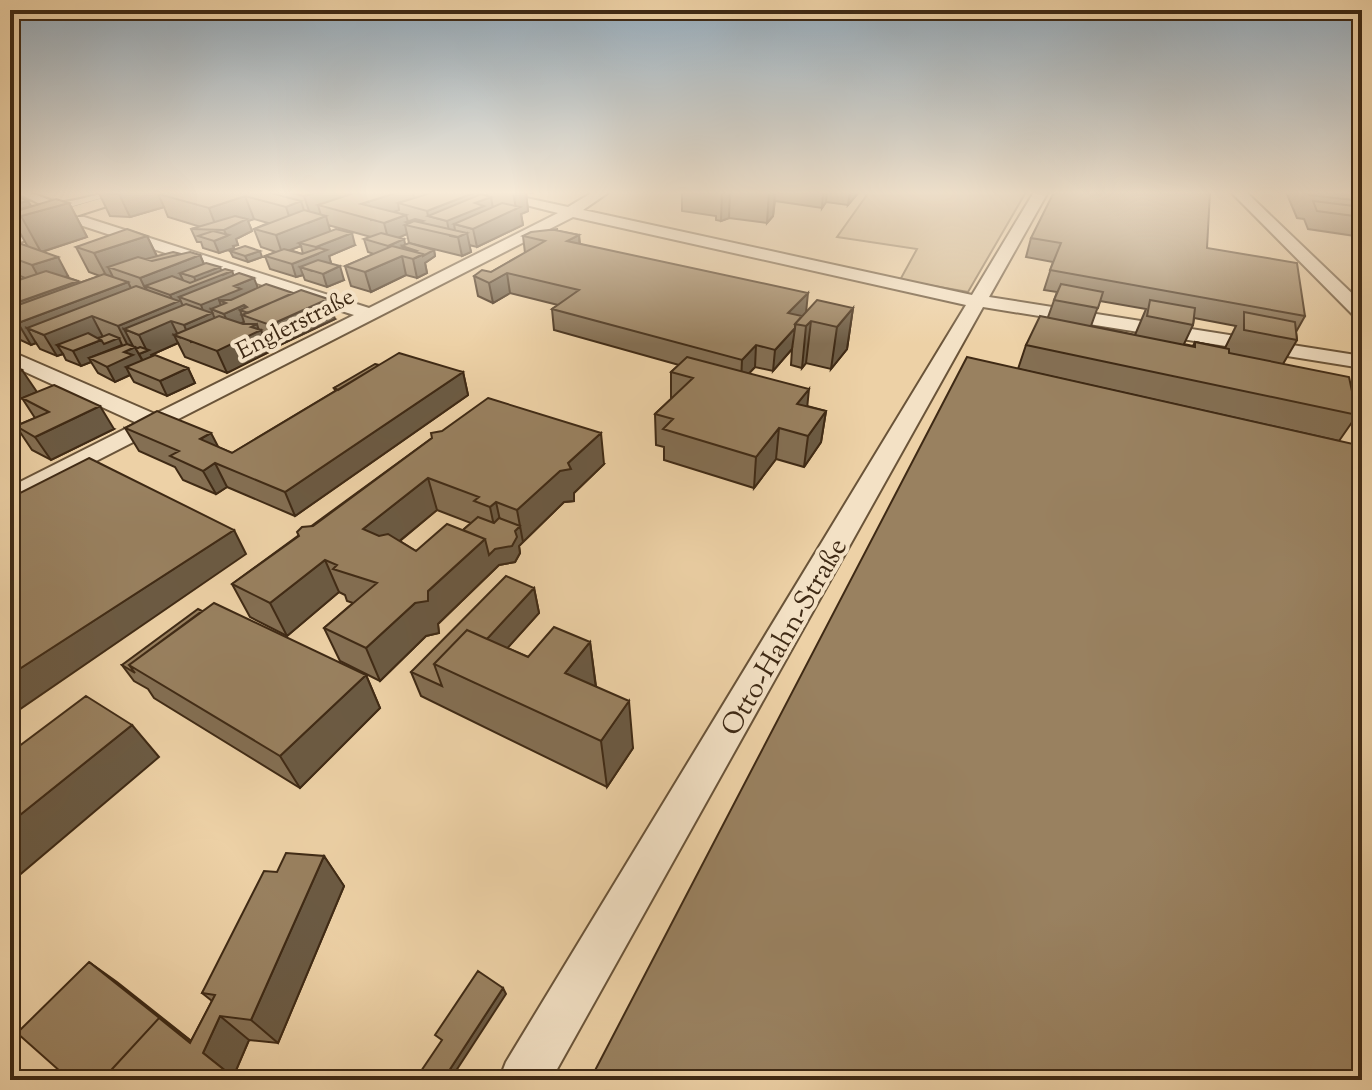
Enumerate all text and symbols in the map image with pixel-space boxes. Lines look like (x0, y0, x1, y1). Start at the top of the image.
street label: Englerstraße (231, 281, 361, 369)
street label: Otto-Hahn-Straße (713, 531, 859, 744)

